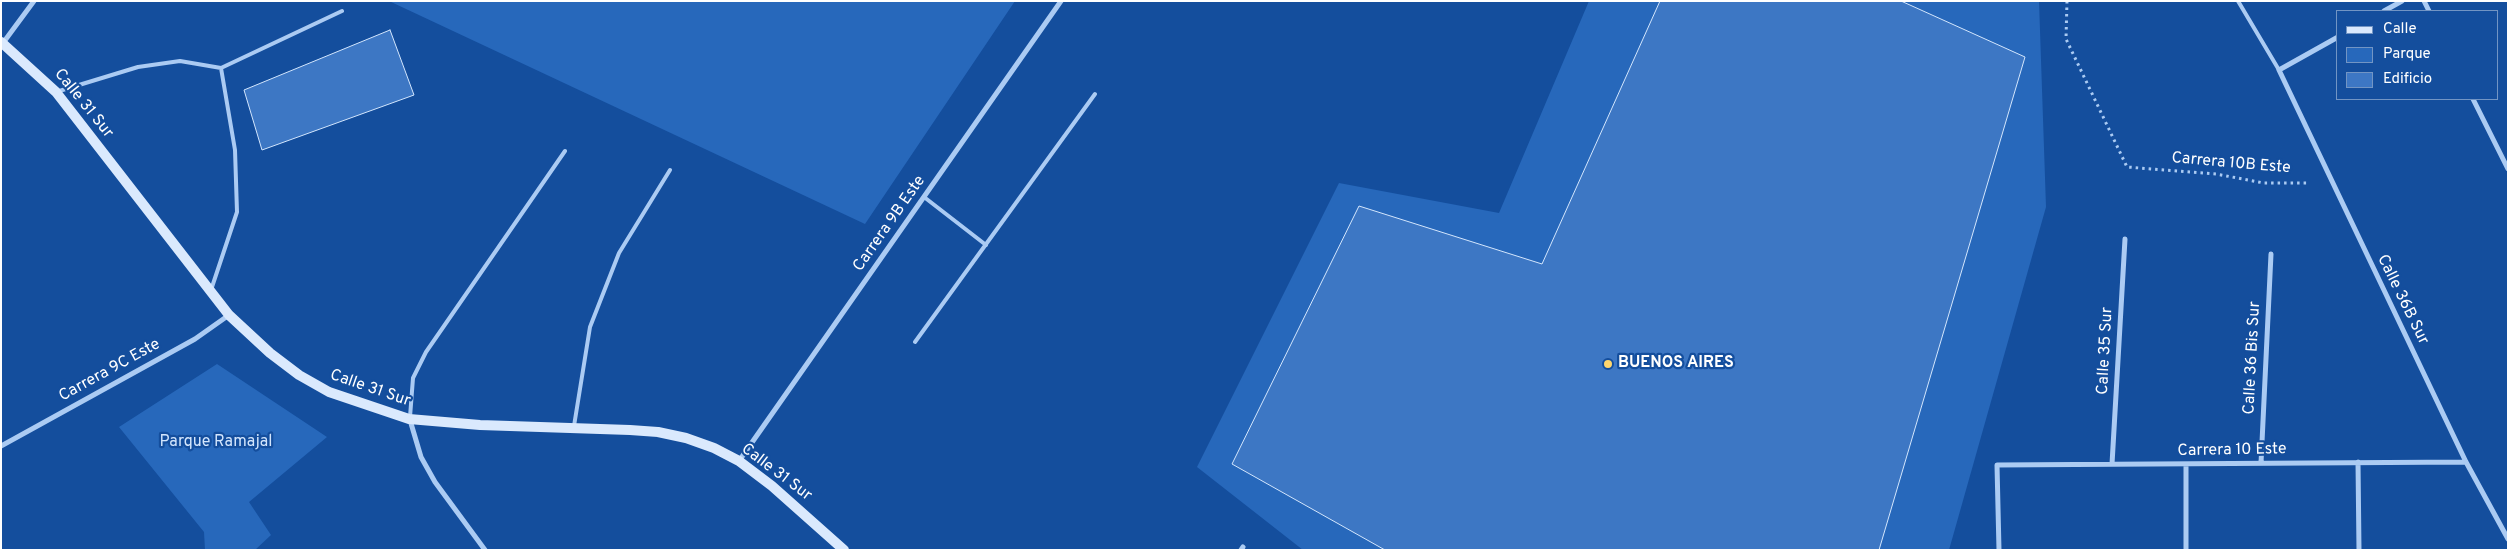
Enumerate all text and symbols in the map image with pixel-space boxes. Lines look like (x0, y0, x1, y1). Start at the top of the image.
legend (2336, 10, 2499, 100)
text: Calle (2383, 20, 2417, 39)
text: Parque (2383, 45, 2431, 64)
street label: Calle 31 Sur (49, 65, 117, 143)
text: Edificio (2383, 70, 2432, 89)
street label: Carrera 10B Este (2171, 149, 2291, 179)
street label: Carrera 9B Este (850, 172, 930, 276)
street label: Calle 36B Sur (2372, 252, 2432, 348)
street label: Calle 36 Bis Sur (2240, 301, 2266, 415)
street label: Calle 35 Sur (2094, 307, 2118, 395)
street label: Carrera 9C Este (56, 335, 164, 407)
place label: BUENOS AIRES (1618, 354, 1734, 374)
marker: BUENOS AIRES (1602, 358, 1614, 370)
street label: Calle 31 Sur (327, 366, 413, 412)
park label: Parque Ramajal (160, 433, 272, 453)
street label: Calle 31 Sur (737, 440, 815, 506)
street label: Carrera 10 Este (2177, 440, 2287, 462)

